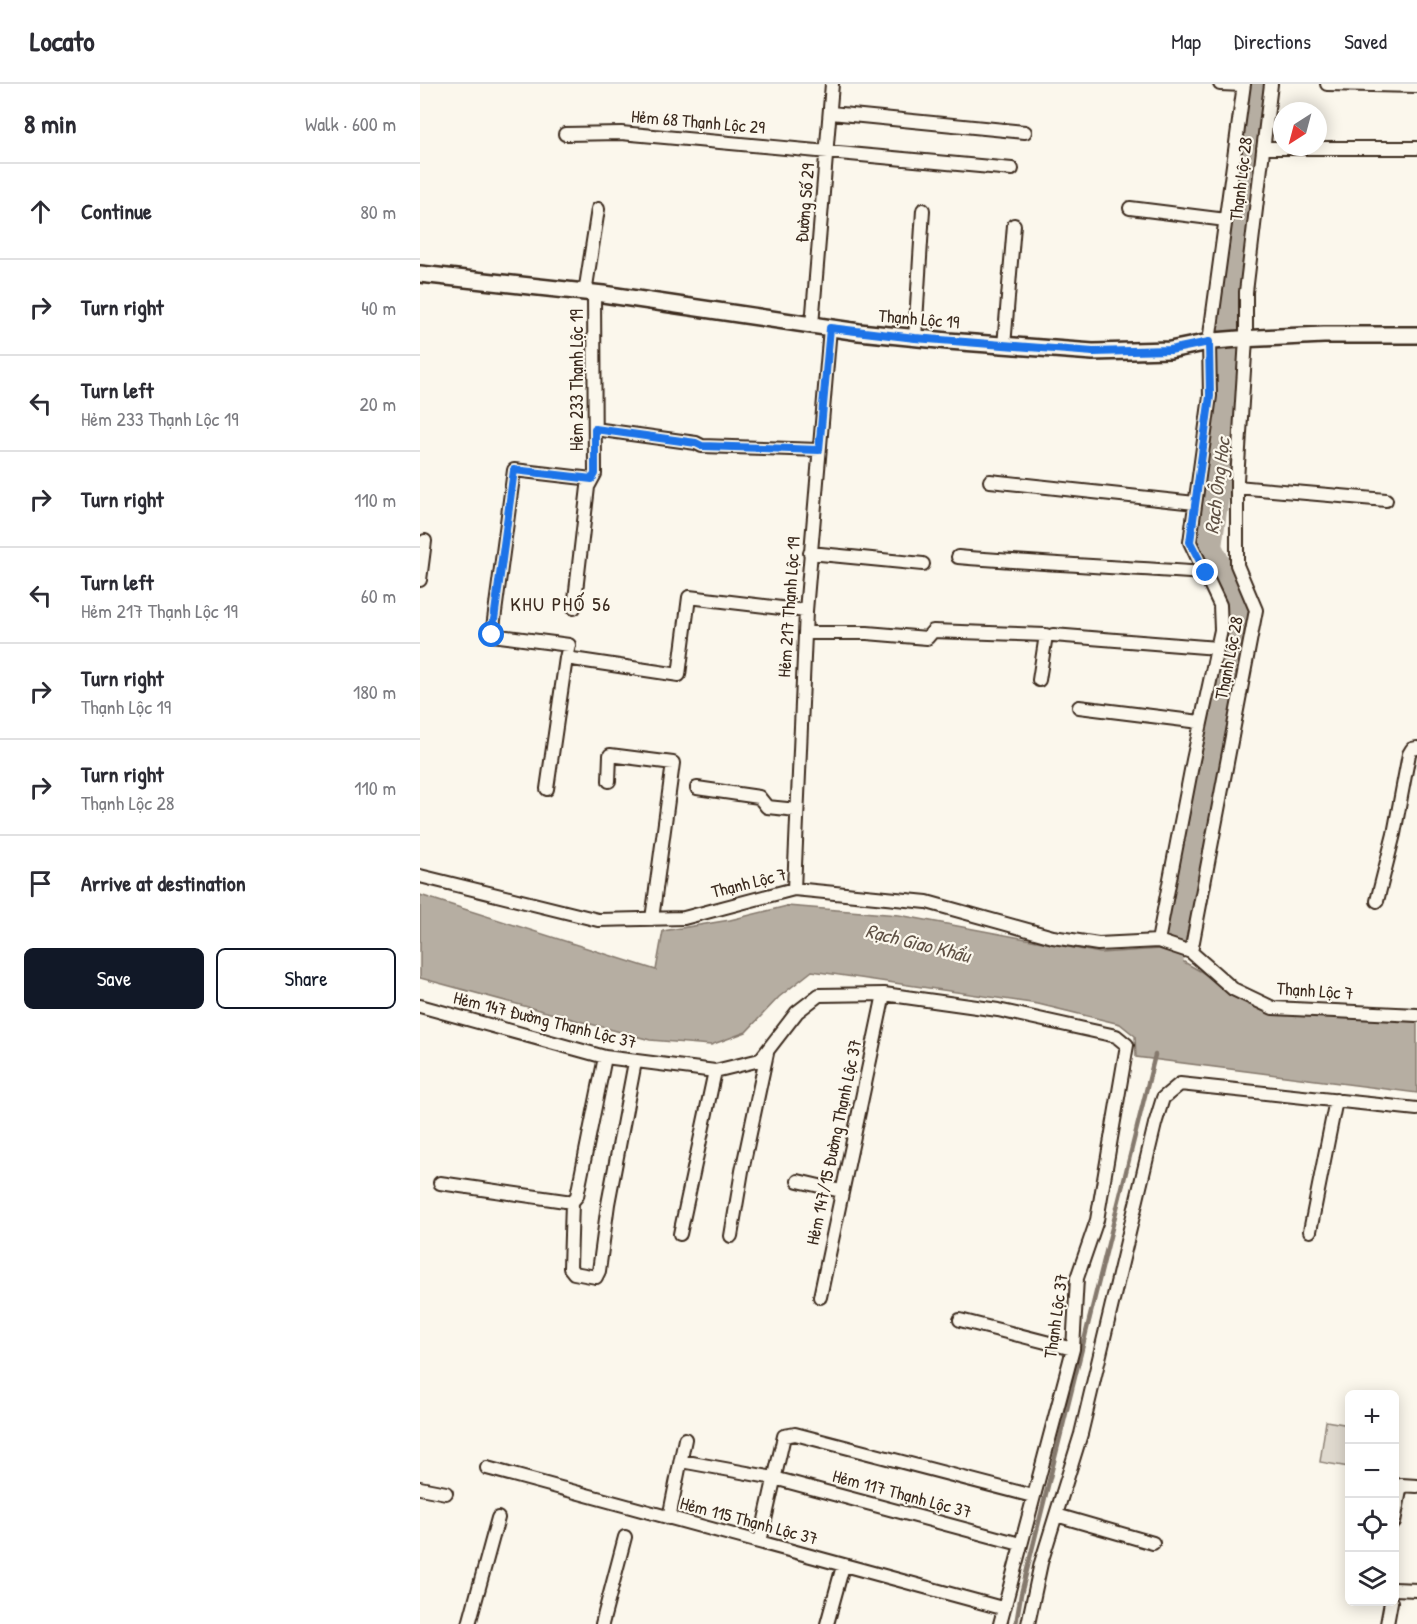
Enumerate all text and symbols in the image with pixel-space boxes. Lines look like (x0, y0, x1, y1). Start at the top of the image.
text: Locato (30, 22, 94, 60)
text: Map (1171, 27, 1201, 56)
text: Directions (1234, 27, 1311, 56)
text: Saved (1344, 27, 1387, 56)
north arrow (1273, 102, 1327, 156)
street label: Hẻm 68 Thạnh Lộc 29 (630, 103, 766, 140)
text: 8 min (24, 106, 77, 141)
text: Walk · 600 m (305, 110, 396, 137)
street label: Thạnh Lộc 28 (1223, 135, 1258, 222)
street label: Đường Số 29 (789, 162, 820, 244)
icon: ahead (24, 195, 57, 228)
text: Continue (81, 196, 152, 226)
text: 80 m (360, 198, 396, 225)
icon: right (24, 291, 57, 324)
text: Turn right (81, 292, 164, 322)
text: 40 m (361, 294, 396, 321)
street label: Thạnh Lộc 19 (878, 303, 961, 335)
street label: Hẻm 233 Thạnh Lộc 19 (564, 309, 589, 451)
text: Turn left (81, 375, 154, 405)
icon: left (24, 387, 57, 420)
text: 20 m (359, 390, 396, 417)
text: Hẻm 233 Thạnh Lộc 19 (81, 405, 239, 432)
water label: Rạch Ông Học (1197, 434, 1237, 536)
icon: right (24, 483, 57, 516)
text: Turn right (81, 484, 164, 514)
text: 110 m (354, 486, 396, 513)
street label: Hẻm 217 Thạnh Lộc 19 (771, 535, 806, 678)
route end (1192, 559, 1218, 585)
text: Turn left (81, 567, 154, 597)
icon: left (24, 579, 57, 612)
text: 60 m (361, 582, 396, 609)
district label: KHU PHỐ 56 (510, 590, 612, 617)
text: Hẻm 217 Thạnh Lộc 19 (81, 597, 238, 624)
street label: Thạnh Lộc 28 (1208, 614, 1249, 702)
route start (478, 621, 504, 647)
text: Turn right (81, 663, 164, 693)
icon: right (24, 675, 57, 708)
text: 180 m (353, 678, 396, 705)
text: Thạnh Lộc 19 (81, 693, 171, 720)
text: Turn right (81, 759, 164, 789)
icon: right (24, 771, 57, 804)
text: 110 m (354, 774, 396, 801)
text: Thạnh Lộc 28 (81, 789, 175, 816)
street label: Thạnh Lộc 7 (709, 861, 789, 904)
icon: arrive (24, 867, 57, 900)
text: Arrive at destination (81, 868, 246, 898)
water label: Rạch Giao Khẩu (863, 916, 975, 969)
button: Save (24, 948, 204, 1009)
button: Share (216, 948, 396, 1009)
street label: Thạnh Lộc 7 (1276, 975, 1354, 1006)
street label: Hẻm 147 Đường Thạnh Lộc 37 (451, 985, 639, 1054)
street label: Hẻm 147/15 Đường Thạnh Lộc 37 (799, 1037, 868, 1247)
street label: Thạnh Lộc 37 (1037, 1272, 1074, 1360)
map controls (1345, 1390, 1399, 1606)
button: + (1345, 1390, 1399, 1444)
button: − (1345, 1444, 1399, 1498)
street label: Hẻm 117 Thạnh Lộc 37 (830, 1463, 975, 1524)
street label: Hẻm 115 Thạnh Lộc 37 (677, 1490, 821, 1551)
button: locate (1345, 1498, 1399, 1552)
button: layers (1345, 1552, 1399, 1606)

